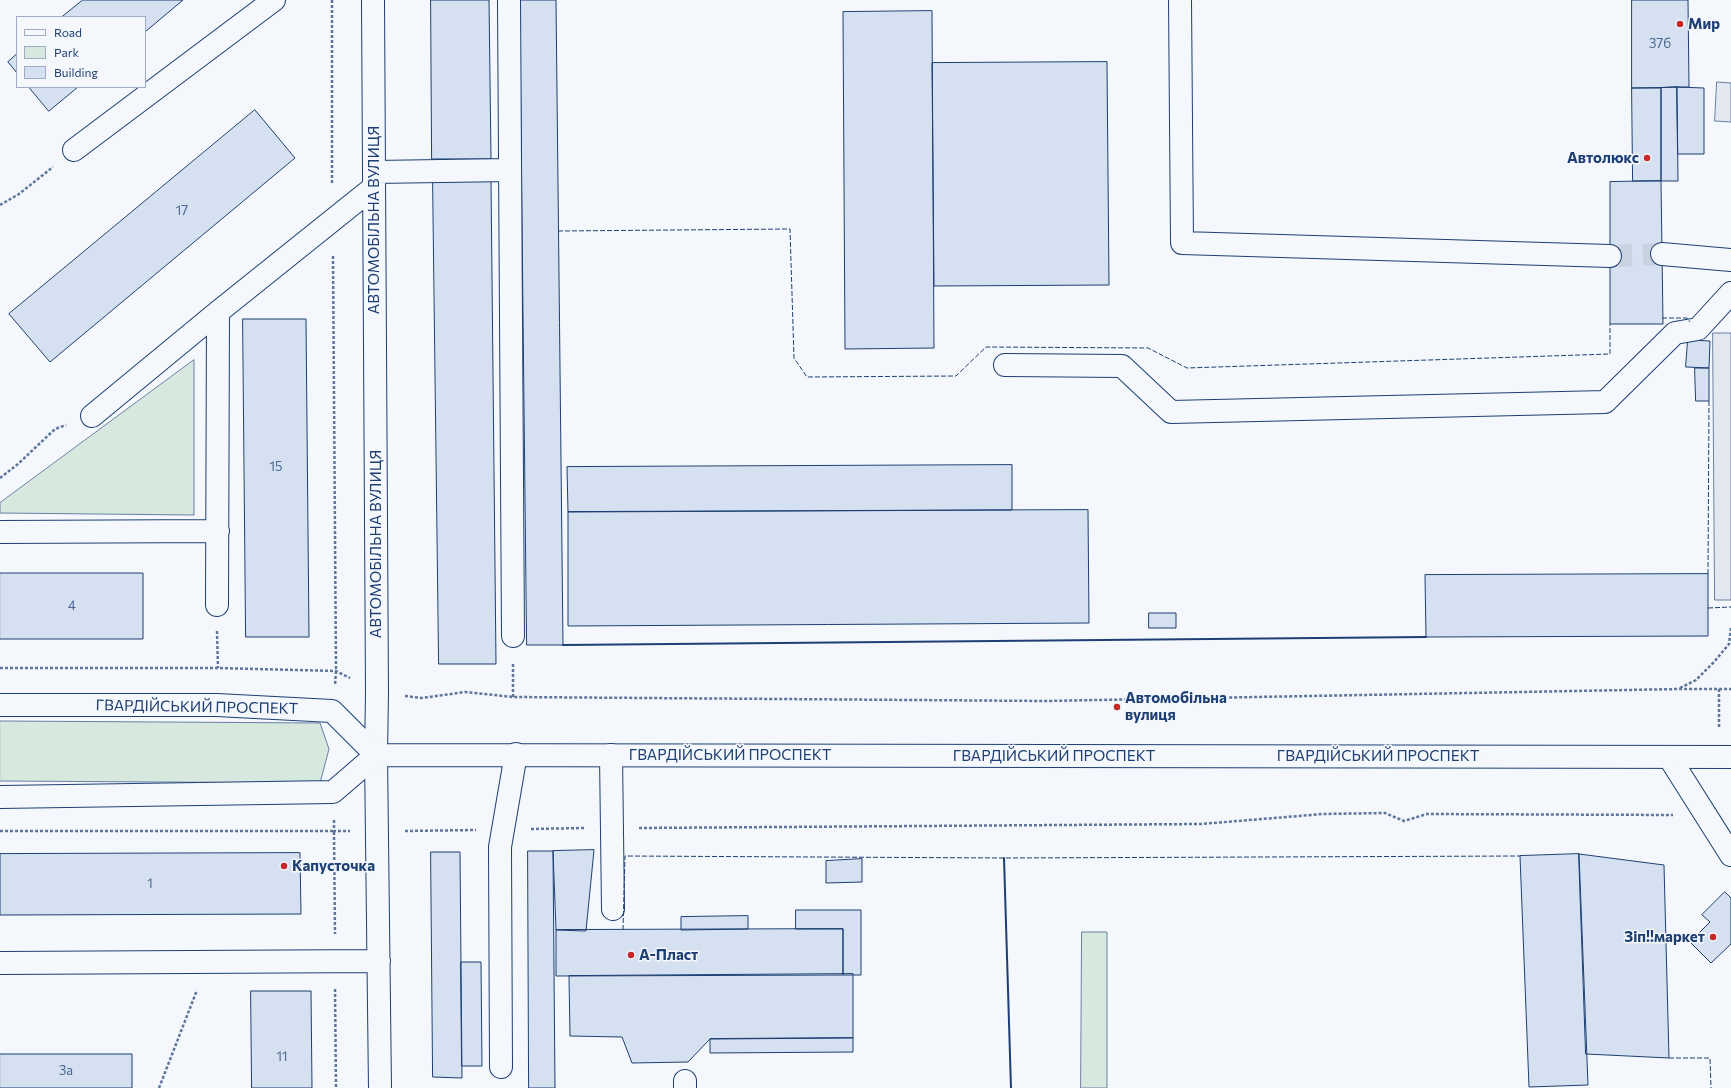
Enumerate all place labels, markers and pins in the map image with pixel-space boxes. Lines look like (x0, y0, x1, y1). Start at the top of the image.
place label: Мир (1688, 15, 1720, 33)
marker: Мир (1675, 19, 1685, 29)
place label: Автолюкс (1567, 149, 1639, 167)
marker: Автолюкс (1642, 153, 1652, 163)
place label: Автомобільна вулиця (1125, 689, 1227, 724)
marker: Автомобільна вулиця (1112, 702, 1122, 712)
place label: Капусточка (292, 857, 375, 875)
marker: Капусточка (279, 861, 289, 871)
place label: Зіп!!маркет (1624, 928, 1705, 946)
marker: Зіп!!маркет (1708, 932, 1718, 942)
place label: А-Пласт (639, 946, 698, 964)
marker: А-Пласт (626, 950, 636, 960)

